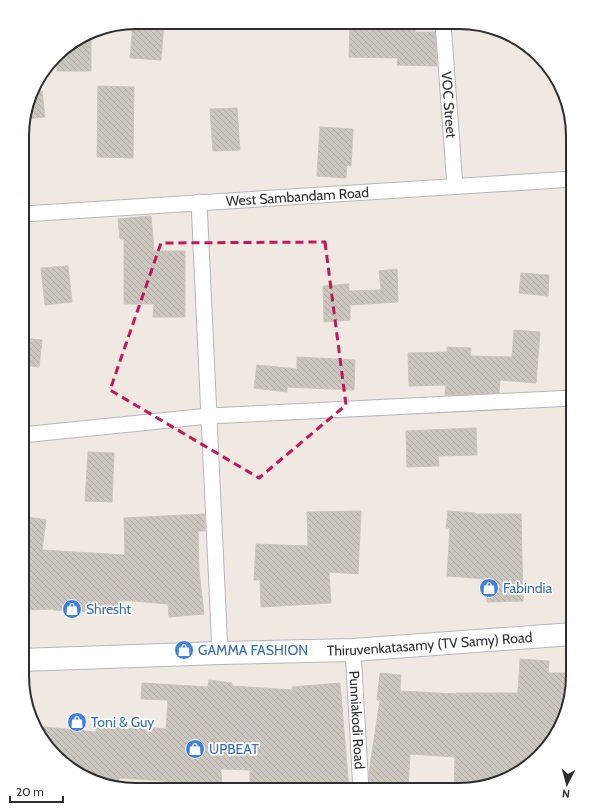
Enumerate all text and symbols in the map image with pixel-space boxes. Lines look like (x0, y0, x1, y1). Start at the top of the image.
street label: VOC Street (438, 71, 460, 139)
street label: West Sambandam Road (225, 183, 370, 210)
shop icon: Fabindia (478, 577, 500, 599)
place label: Fabindia (503, 579, 553, 597)
shop icon: Shresht (61, 598, 83, 620)
place label: Shresht (86, 600, 131, 618)
street label: Thiruvenkatasamy (TV Samy) Road (327, 628, 533, 660)
shop icon: GAMMA FASHION (173, 639, 195, 661)
place label: GAMMA FASHION (198, 641, 308, 659)
street label: Punniakodi Road (345, 670, 369, 770)
shop icon: Toni & Guy (66, 711, 88, 733)
place label: Toni & Guy (91, 713, 154, 731)
shop icon: UPBEAT (184, 738, 206, 760)
place label: UPBEAT (209, 740, 259, 758)
north arrow (547, 764, 587, 804)
scale bar (10, 778, 63, 804)
text: 20 m (16, 784, 44, 799)
text: N (561, 787, 571, 801)

